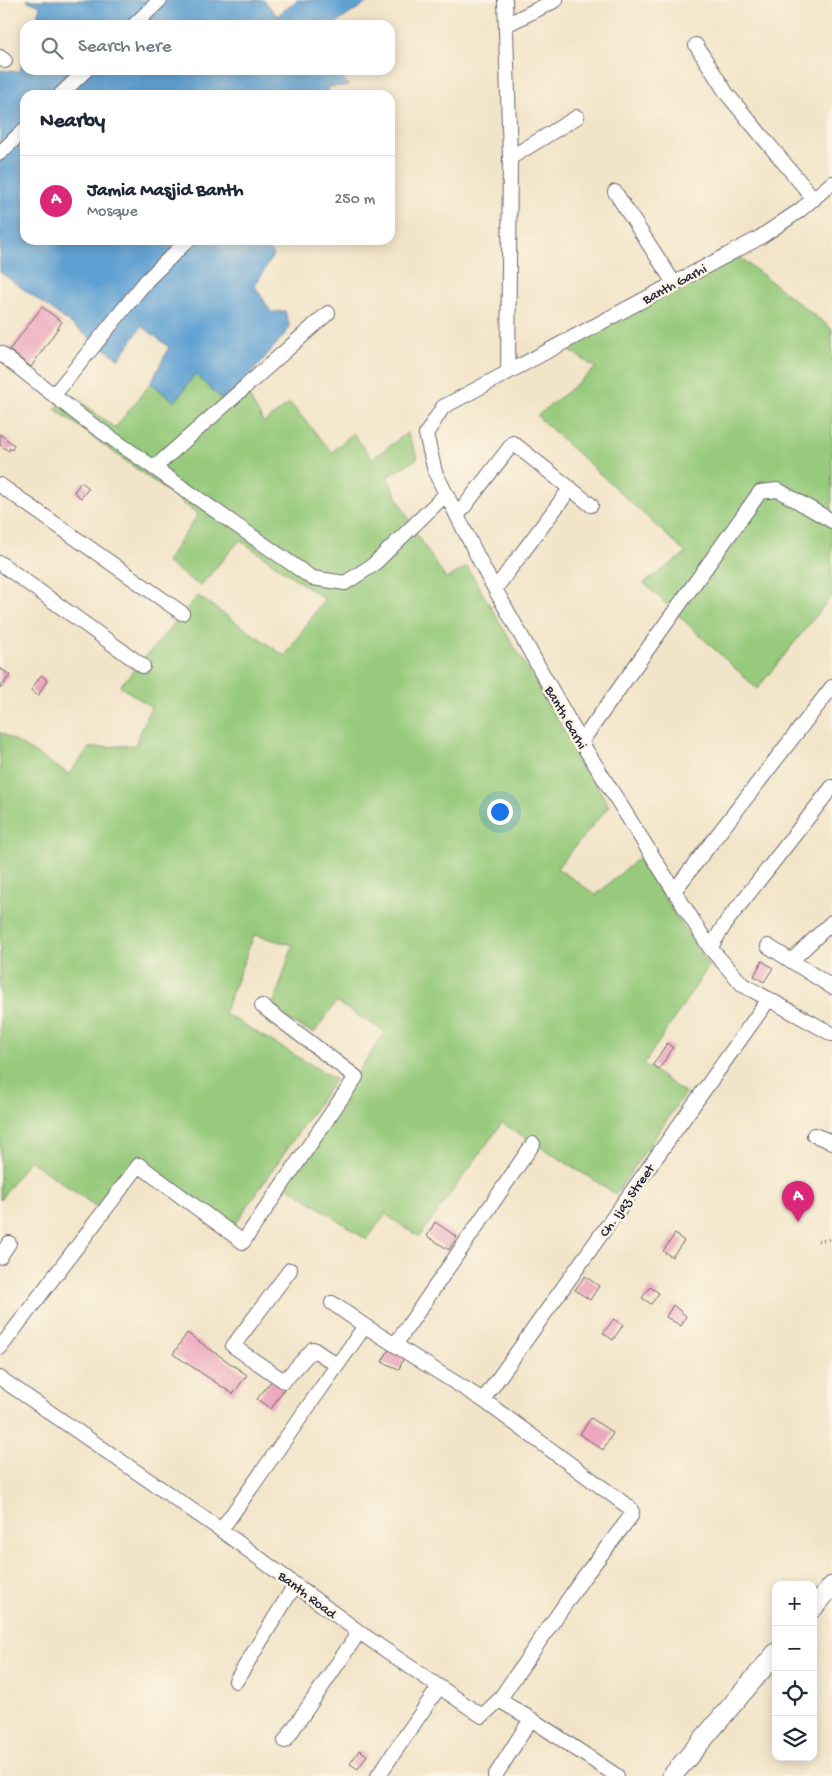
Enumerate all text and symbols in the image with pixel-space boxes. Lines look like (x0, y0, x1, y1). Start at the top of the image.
search box (20, 20, 395, 75)
icon: search (38, 34, 66, 62)
text: Search here (78, 36, 172, 59)
text: Nearby (40, 110, 105, 135)
text: Jamia Masjid Banth (87, 180, 244, 203)
text: A (51, 191, 61, 210)
text: 250 m (335, 191, 375, 210)
text: Mosque (87, 203, 138, 222)
street label: Banth Garhi (639, 261, 710, 310)
street label: Banth Garhi (539, 683, 590, 753)
your location (487, 799, 513, 825)
street label: Ch. Ijaz Street (597, 1161, 660, 1241)
pin: A (782, 1181, 814, 1222)
street label: Banth Road (273, 1568, 340, 1625)
map controls (772, 1581, 817, 1761)
button: + (772, 1581, 817, 1626)
button: − (772, 1626, 817, 1671)
button: locate (772, 1671, 817, 1716)
button: layers (772, 1716, 817, 1761)

